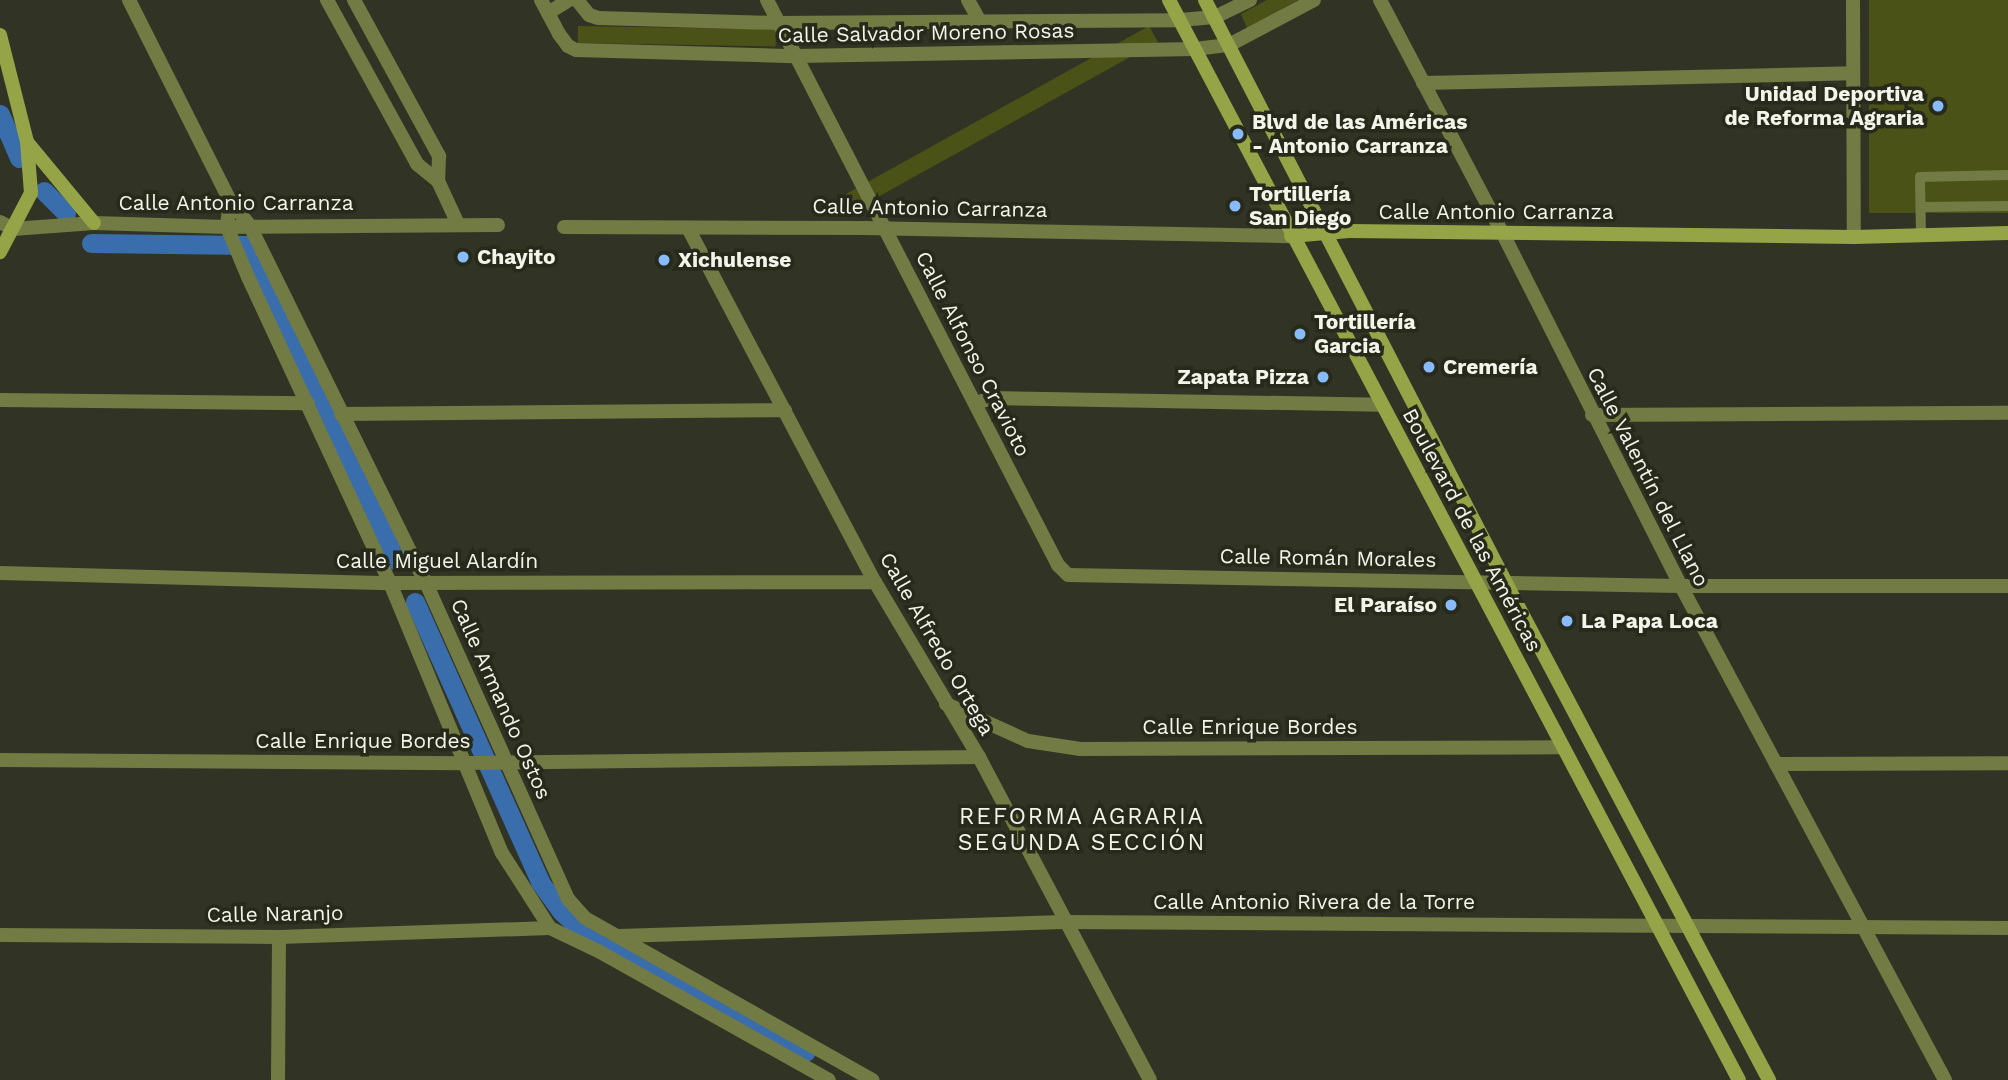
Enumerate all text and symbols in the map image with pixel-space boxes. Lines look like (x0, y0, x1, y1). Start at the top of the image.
street label: Calle Salvador Moreno Rosas (777, 18, 1075, 48)
place label: Unidad Deportiva de Reforma Agraria (1724, 81, 1924, 131)
marker: Unidad Deportiva de Reforma Agraria (1930, 98, 1946, 114)
place label: Blvd de las Américas - Antonio Carranza (1252, 109, 1468, 159)
marker: Blvd de las Américas - Antonio Carranza (1230, 126, 1246, 142)
place label: Tortillería San Diego (1249, 181, 1351, 231)
street label: Calle Antonio Carranza (118, 190, 354, 216)
street label: Calle Antonio Carranza (812, 193, 1048, 223)
marker: Tortillería San Diego (1227, 198, 1243, 214)
street label: Calle Antonio Carranza (1378, 199, 1614, 225)
place label: Chayito (477, 244, 555, 270)
place label: Xichulense (678, 247, 791, 273)
street label: Calle Alfonso Cravioto (910, 247, 1036, 461)
marker: Chayito (455, 249, 471, 265)
marker: Xichulense (656, 252, 672, 268)
place label: Tortillería Garcia (1314, 309, 1416, 359)
marker: Tortillería Garcia (1292, 326, 1308, 342)
place label: Cremería (1443, 354, 1538, 380)
marker: Cremería (1421, 359, 1437, 375)
street label: Calle Valentín del Llano (1581, 363, 1715, 591)
place label: Zapata Pizza (1177, 364, 1309, 390)
marker: Zapata Pizza (1315, 369, 1331, 385)
street label: Boulevard de las Américas (1397, 404, 1547, 656)
street label: Calle Román Morales (1219, 544, 1437, 572)
street label: Calle Miguel Alardín (335, 548, 539, 574)
street label: Calle Alfredo Ortega (874, 548, 1000, 740)
place label: El Paraíso (1334, 592, 1437, 618)
street label: Calle Armando Ostos (445, 594, 557, 804)
marker: El Paraíso (1443, 597, 1459, 613)
place label: La Papa Loca (1581, 608, 1718, 634)
marker: La Papa Loca (1559, 613, 1575, 629)
street label: Calle Enrique Bordes (1142, 714, 1358, 740)
street label: Calle Enrique Bordes (255, 728, 471, 754)
district label: REFORMA AGRARIA SEGUNDA SECCIÓN (959, 803, 1205, 857)
street label: Calle Antonio Rivera de la Torre (1152, 889, 1476, 915)
street label: Calle Naranjo (206, 900, 344, 928)

